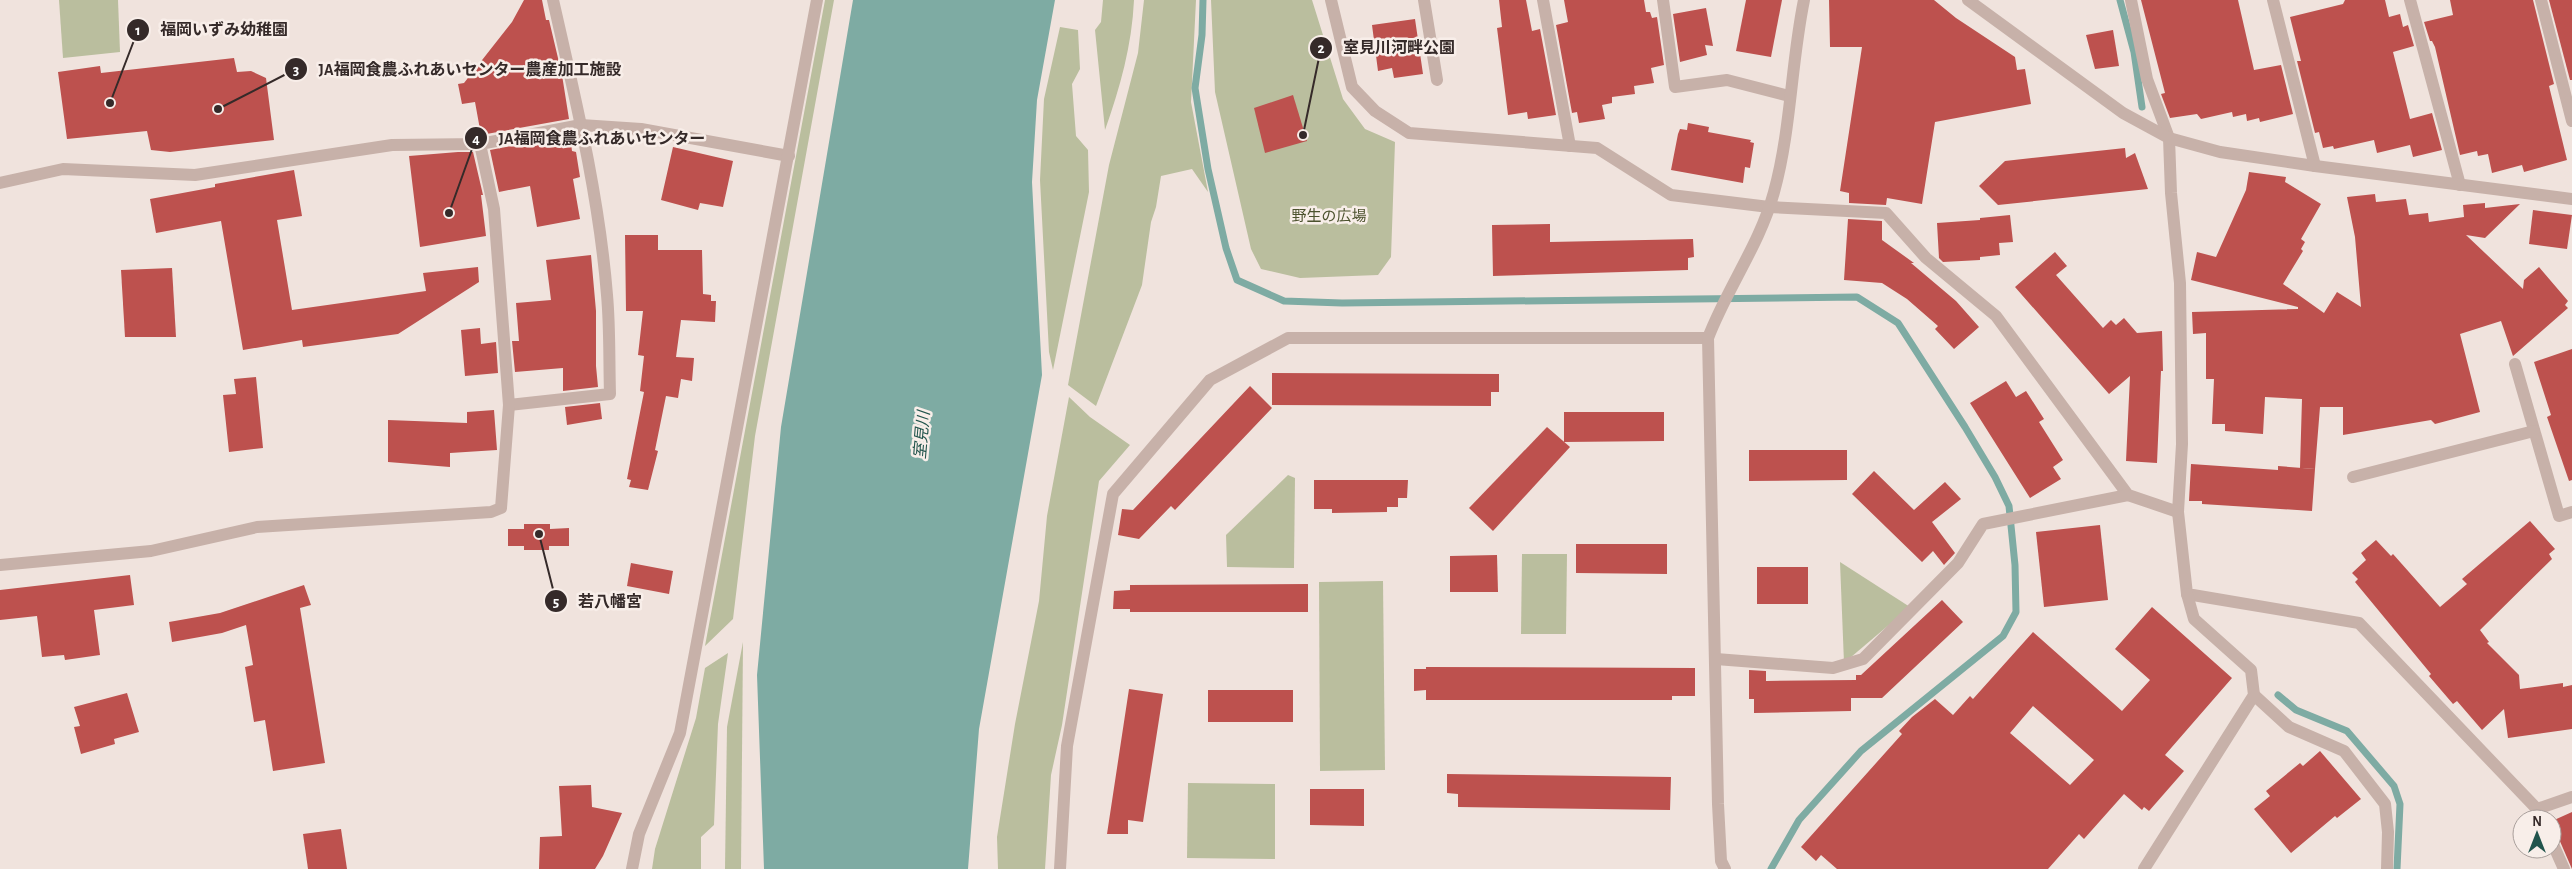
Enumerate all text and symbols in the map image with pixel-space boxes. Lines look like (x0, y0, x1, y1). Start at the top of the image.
callout: 福岡いずみ幼稚園 (125, 14, 298, 45)
text: 福岡いずみ幼稚園 (160, 21, 288, 38)
text: 1 (135, 23, 141, 38)
callout: 室見川河畔公園 (1308, 32, 1465, 63)
text: 室見川河畔公園 (1343, 39, 1455, 56)
text: 2 (1317, 41, 1325, 56)
callout: JA福岡食農ふれあいセンター農産加工施設 (283, 54, 631, 85)
text: JA福岡食農ふれあいセンター農産加工施設 (319, 61, 621, 78)
text: 3 (293, 63, 299, 78)
callout: JA福岡食農ふれあいセンター (463, 123, 715, 154)
text: JA福岡食農ふれあいセンター (499, 130, 705, 147)
text: 4 (472, 132, 480, 147)
park label: 野生の広場 (1291, 208, 1367, 224)
water label: 室見川 (911, 408, 932, 460)
callout: 若八幡宮 (543, 586, 652, 617)
text: 若八幡宮 (578, 593, 642, 610)
text: 5 (553, 595, 559, 610)
north arrow (2512, 809, 2562, 859)
text: N (2532, 815, 2542, 829)

